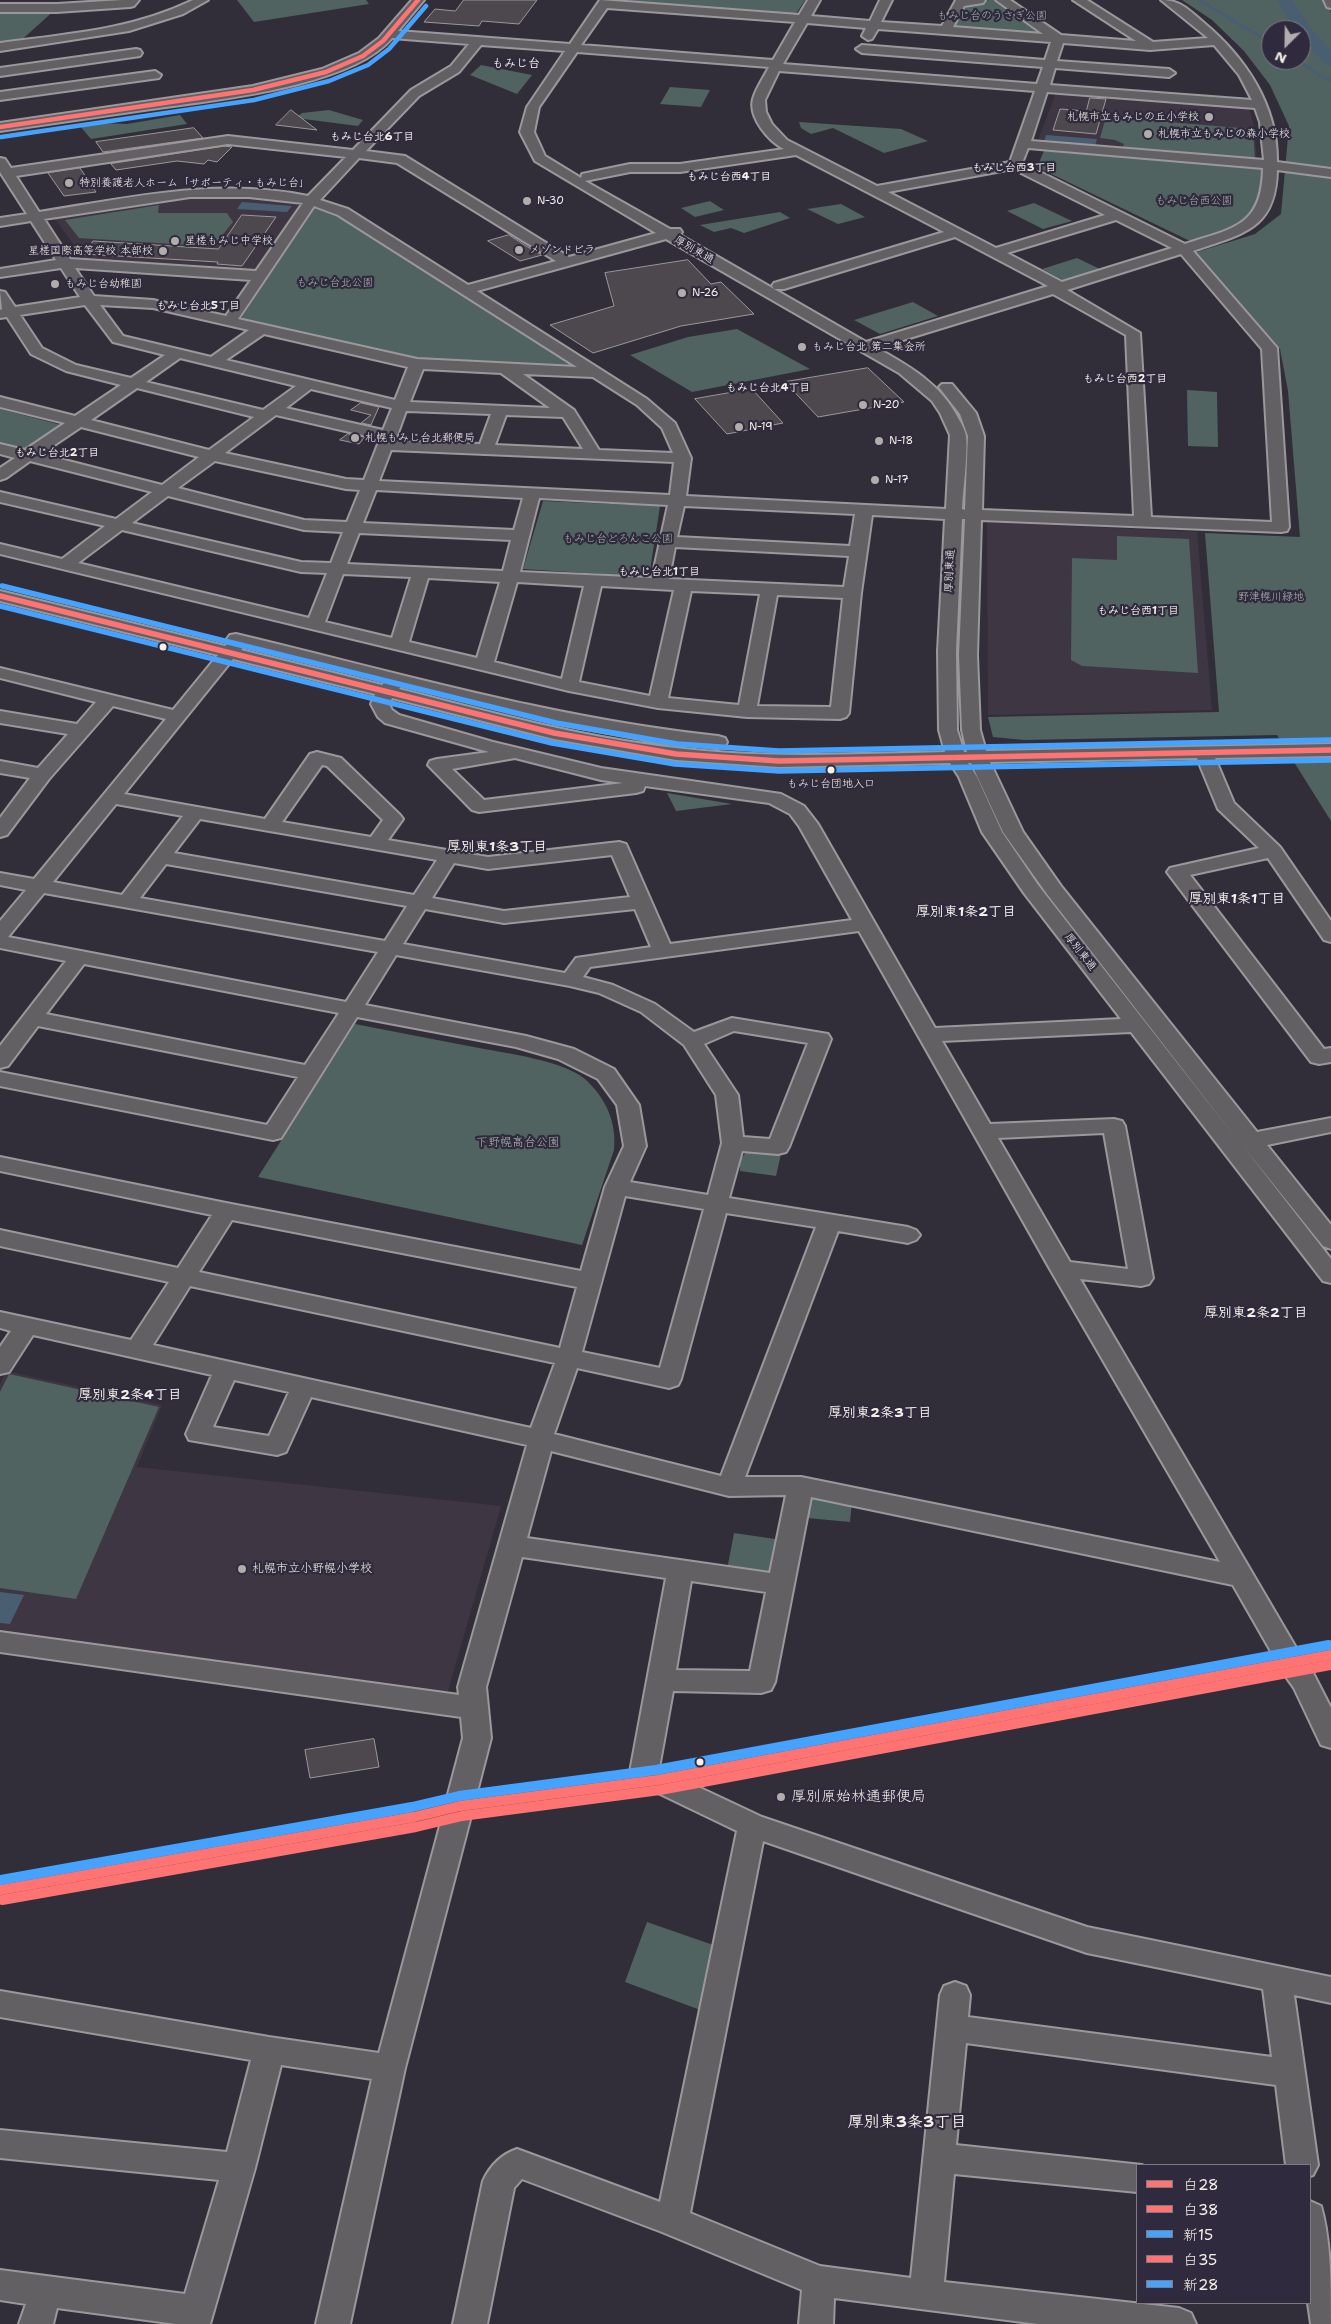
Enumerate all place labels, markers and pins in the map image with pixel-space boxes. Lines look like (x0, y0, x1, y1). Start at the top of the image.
place label: 札幌市立もみじの丘小学校 (1067, 110, 1199, 124)
marker: 札幌市立もみじの丘小学校 (1203, 111, 1215, 123)
place label: 札幌市立もみじの森小学校 (1158, 127, 1290, 141)
marker: 札幌市立もみじの森小学校 (1142, 128, 1154, 140)
place label: 特別養護老人ホーム「サポーティ・もみじ台」 (79, 176, 310, 190)
marker: 特別養護老人ホーム「サポーティ・もみじ台」 (63, 177, 75, 189)
place label: N-30 (537, 194, 564, 208)
marker: N-30 (521, 195, 533, 207)
place label: 星槎もみじ中学校 (185, 234, 273, 248)
marker: 星槎もみじ中学校 (169, 235, 181, 247)
place label: メゾンドビラ (529, 243, 595, 257)
place label: 星槎国際高等学校 本部校 (28, 244, 153, 258)
marker: メゾンドビラ (513, 244, 525, 256)
marker: 星槎国際高等学校 本部校 (157, 245, 169, 257)
place label: もみじ台幼稚園 (65, 277, 142, 291)
marker: もみじ台幼稚園 (49, 278, 61, 290)
place label: N-26 (692, 286, 718, 300)
marker: N-26 (676, 287, 688, 299)
place label: もみじ台北 第二集会所 (812, 340, 926, 354)
marker: もみじ台北 第二集会所 (796, 341, 808, 353)
place label: N-20 (873, 398, 900, 412)
marker: N-20 (857, 399, 869, 411)
place label: N-19 (749, 420, 773, 434)
marker: N-19 (733, 421, 745, 433)
place label: 札幌もみじ台北郵便局 (365, 431, 475, 445)
marker: 札幌もみじ台北郵便局 (349, 432, 361, 444)
place label: N-18 (889, 434, 913, 448)
marker: N-18 (873, 435, 885, 447)
place label: N-17 (885, 473, 909, 487)
marker: N-17 (869, 474, 881, 486)
unlabelled marker (158, 642, 168, 652)
marker: もみじ台団地入口 (826, 765, 836, 775)
place label: もみじ台団地入口 (787, 777, 875, 791)
place label: 札幌市立小野幌小学校 (252, 1562, 372, 1576)
marker: 札幌市立小野幌小学校 (236, 1563, 248, 1575)
unlabelled marker (695, 1757, 705, 1767)
place label: 厚別原始林通郵便局 (791, 1788, 926, 1806)
marker: 厚別原始林通郵便局 (775, 1791, 787, 1803)

